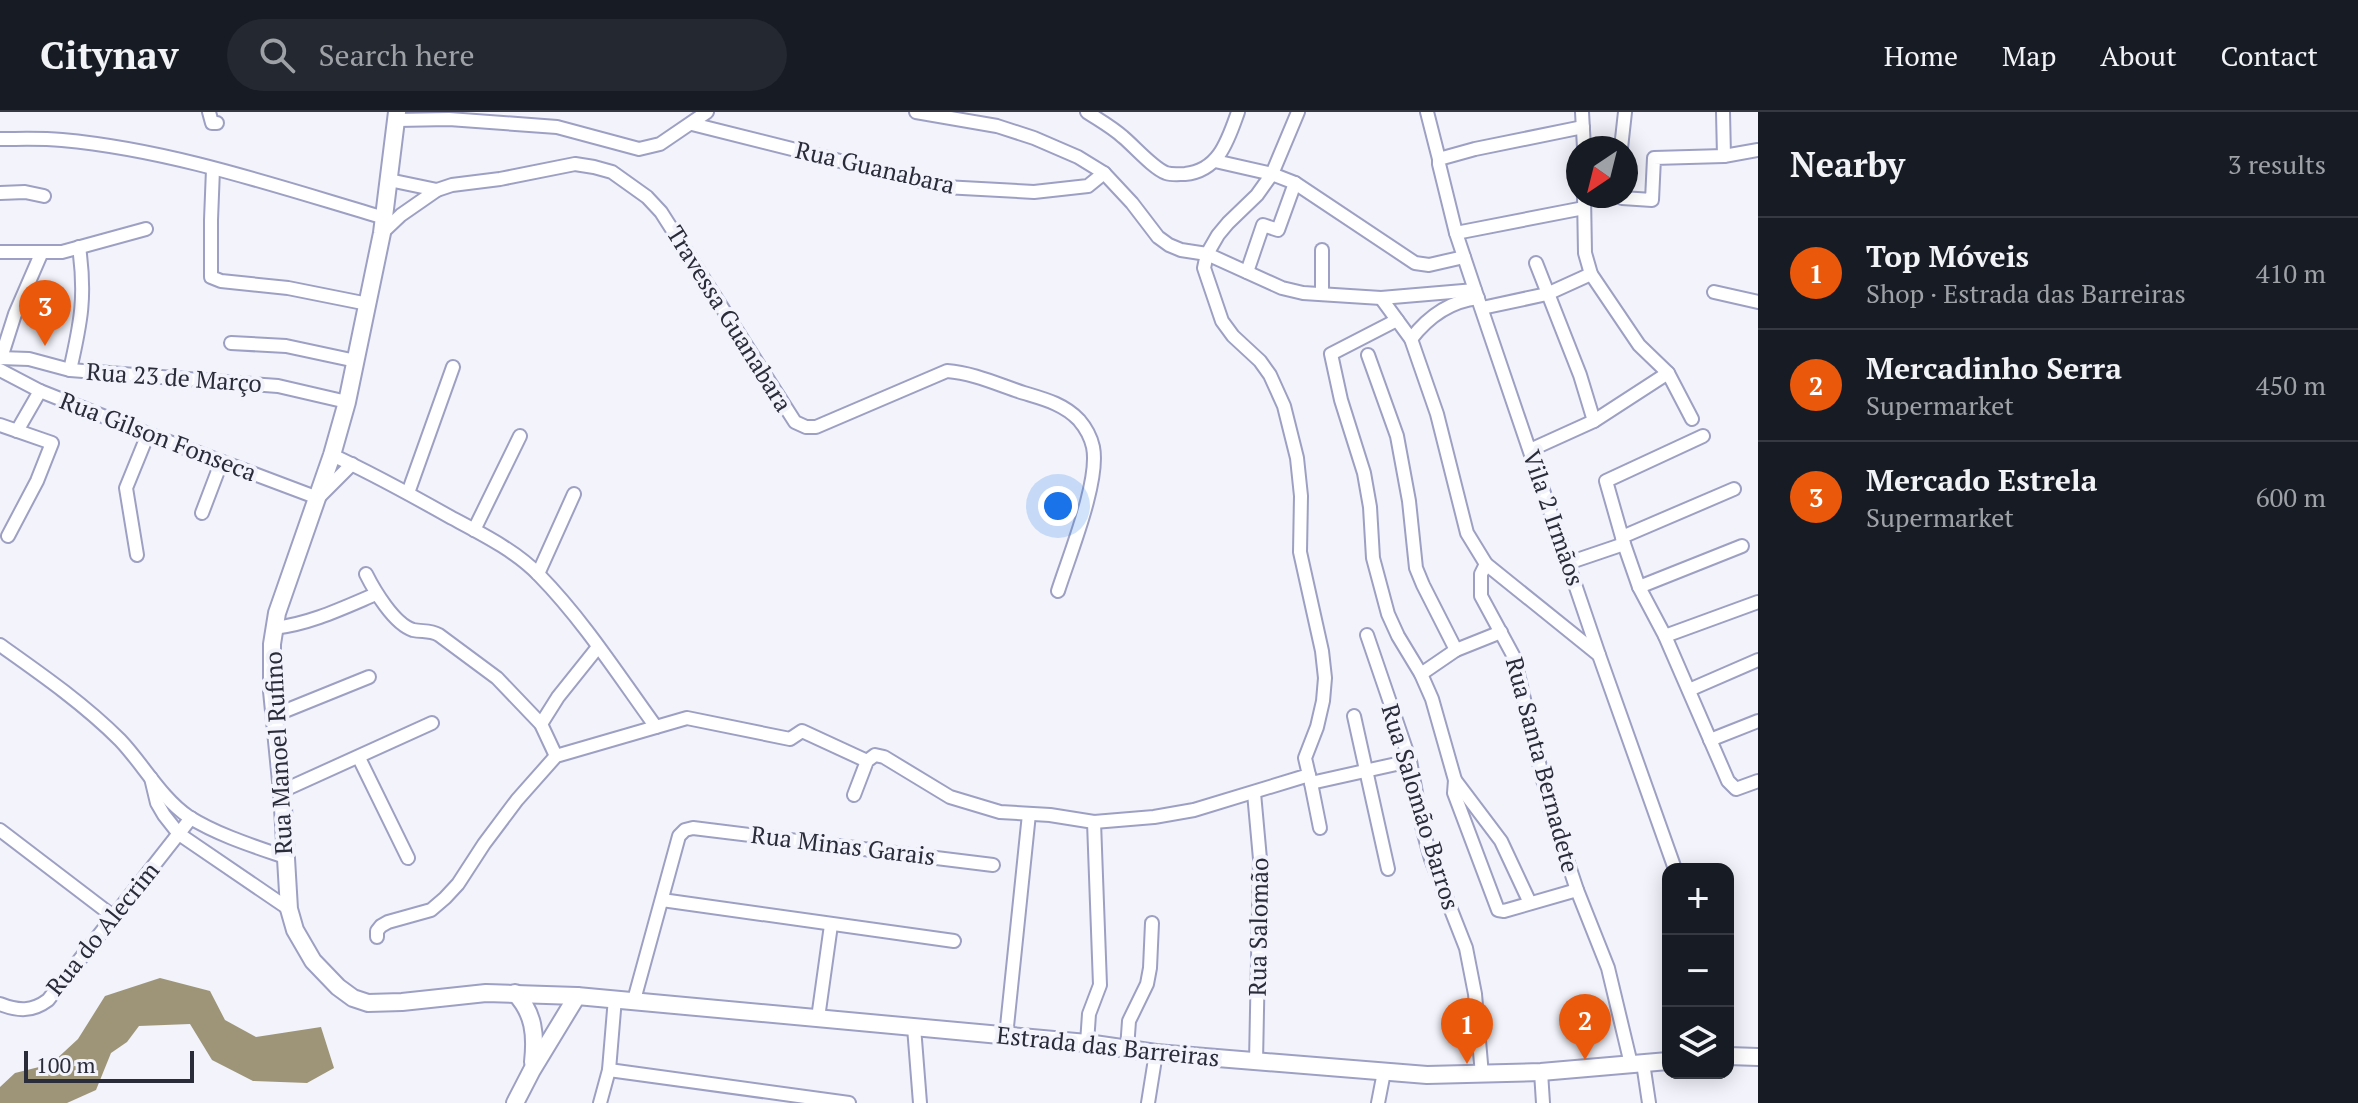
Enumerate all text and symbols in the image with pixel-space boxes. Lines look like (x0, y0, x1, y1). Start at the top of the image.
search box (227, 19, 787, 91)
text: Citynav (40, 30, 179, 80)
icon: search (255, 33, 299, 77)
text: Search here (319, 35, 475, 75)
text: Home (1884, 37, 1958, 74)
text: Map (2002, 37, 2056, 74)
text: About (2100, 37, 2177, 74)
text: Contact (2221, 37, 2318, 74)
street label: Rua Guanabara (793, 133, 958, 201)
north arrow (1566, 136, 1638, 208)
text: Nearby (1790, 142, 1905, 187)
text: 3 results (2228, 147, 2326, 181)
street label: Travessa Guanabara (660, 220, 800, 417)
text: Top Móveis (1866, 236, 2029, 276)
text: 1 (1809, 256, 1823, 290)
text: 410 m (2256, 256, 2326, 290)
text: Shop · Estrada das Barreiras (1866, 276, 2186, 310)
pin: 3 (19, 280, 71, 346)
text: Mercadinho Serra (1866, 348, 2122, 388)
street label: Rua 23 de Março (85, 355, 263, 399)
text: 2 (1809, 368, 1823, 402)
text: 450 m (2256, 368, 2326, 402)
street label: Rua Gilson Fonseca (55, 384, 261, 488)
text: Supermarket (1866, 388, 2014, 422)
street label: Vila 2 Irmãos (1516, 446, 1592, 590)
text: Mercado Estrela (1866, 460, 2097, 500)
text: 3 (1809, 480, 1823, 514)
text: 600 m (2256, 480, 2326, 514)
your location (1038, 486, 1078, 526)
text: Supermarket (1866, 500, 2014, 534)
street label: Rua Manoel Rufino (257, 651, 299, 856)
street label: Rua Santa Bernadete (1499, 653, 1587, 876)
street label: Rua Salomão Barros (1374, 700, 1467, 913)
street label: Rua Minas Garais (749, 818, 937, 872)
street label: Rua do Alecrim (38, 855, 166, 1002)
street label: Rua Salomão (1241, 857, 1275, 997)
map controls (1662, 863, 1734, 1079)
button: + (1662, 863, 1734, 935)
button: − (1662, 935, 1734, 1007)
pin: 2 (1559, 994, 1611, 1060)
pin: 1 (1441, 998, 1493, 1064)
button: layers (1662, 1007, 1734, 1079)
street label: Estrada das Barreiras (995, 1018, 1221, 1074)
scale bar (24, 1047, 194, 1083)
text: 100 m (36, 1050, 96, 1079)

